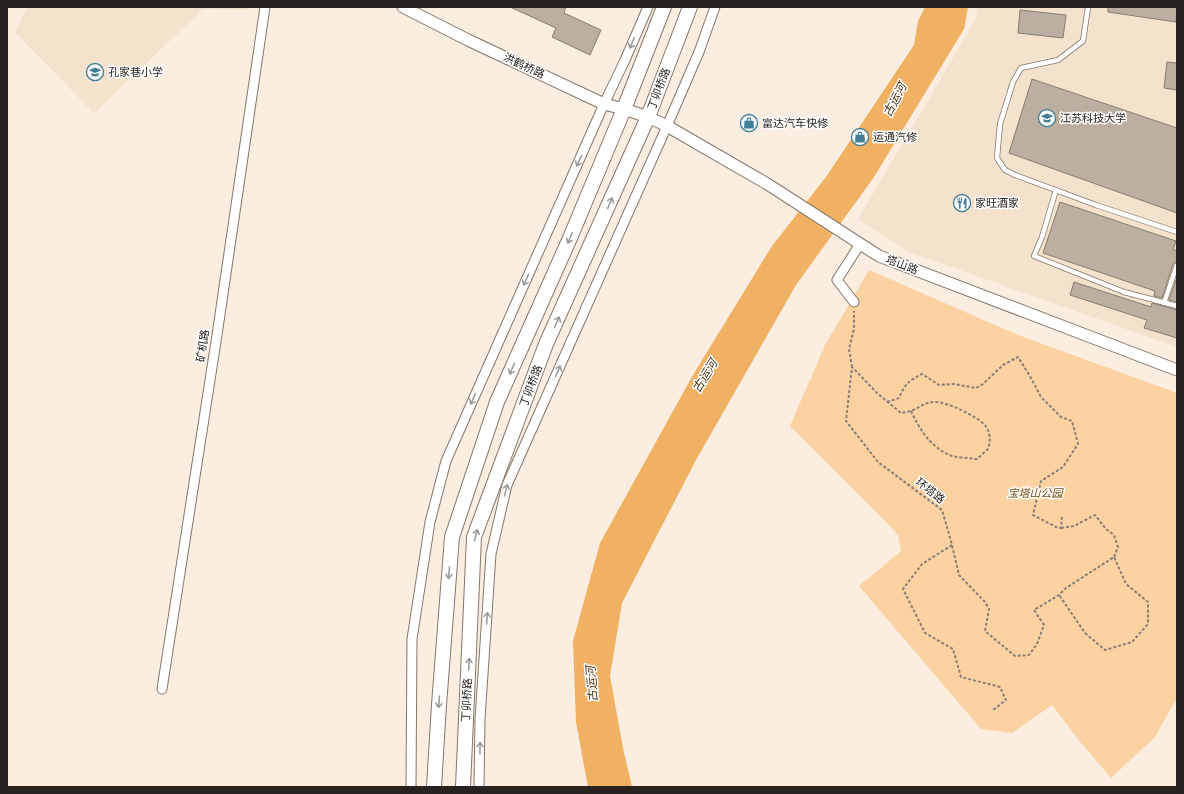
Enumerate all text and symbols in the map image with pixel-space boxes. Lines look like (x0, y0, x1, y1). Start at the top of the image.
one-way arrow (628, 36, 636, 48)
street label: 洪鹤桥路 (501, 51, 547, 81)
school or university icon: 孔家巷小学 (85, 62, 105, 82)
place label: 孔家巷小学 (108, 66, 163, 79)
street label: 丁卯桥路 (645, 66, 673, 112)
water label: 古运河 (880, 79, 911, 119)
school or university icon: 江苏科技大学 (1037, 108, 1057, 128)
place label: 江苏科技大学 (1060, 112, 1126, 125)
shop icon: 富达汽车快修 (739, 113, 759, 133)
place label: 富达汽车快修 (762, 117, 828, 130)
shop icon: 运通汽修 (850, 127, 870, 147)
place label: 运通汽修 (873, 131, 917, 144)
one-way arrow (574, 155, 582, 167)
restaurant icon: 家旺酒家 (952, 193, 972, 213)
one-way arrow (607, 197, 614, 209)
place label: 家旺酒家 (975, 197, 1019, 210)
one-way arrow (566, 231, 573, 243)
street label: 塔山路 (884, 253, 920, 277)
one-way arrow (521, 274, 529, 286)
one-way arrow (553, 316, 561, 328)
street label: 矿机路 (194, 329, 212, 363)
water label: 古运河 (690, 355, 722, 395)
one-way arrow (508, 363, 515, 375)
street label: 丁卯桥路 (517, 363, 545, 409)
one-way arrow (554, 365, 562, 377)
one-way arrow (469, 392, 476, 404)
street label: 环塔路 (913, 476, 947, 506)
one-way arrow (502, 484, 510, 497)
park label: 宝塔山公园 (1008, 487, 1064, 500)
one-way arrow (473, 528, 480, 541)
one-way arrow (446, 566, 453, 579)
one-way arrow (483, 612, 490, 625)
one-way arrow (465, 658, 472, 671)
water label: 古运河 (584, 664, 600, 702)
street label: 丁卯桥路 (459, 678, 475, 722)
one-way arrow (436, 695, 443, 708)
one-way arrow (476, 742, 484, 755)

